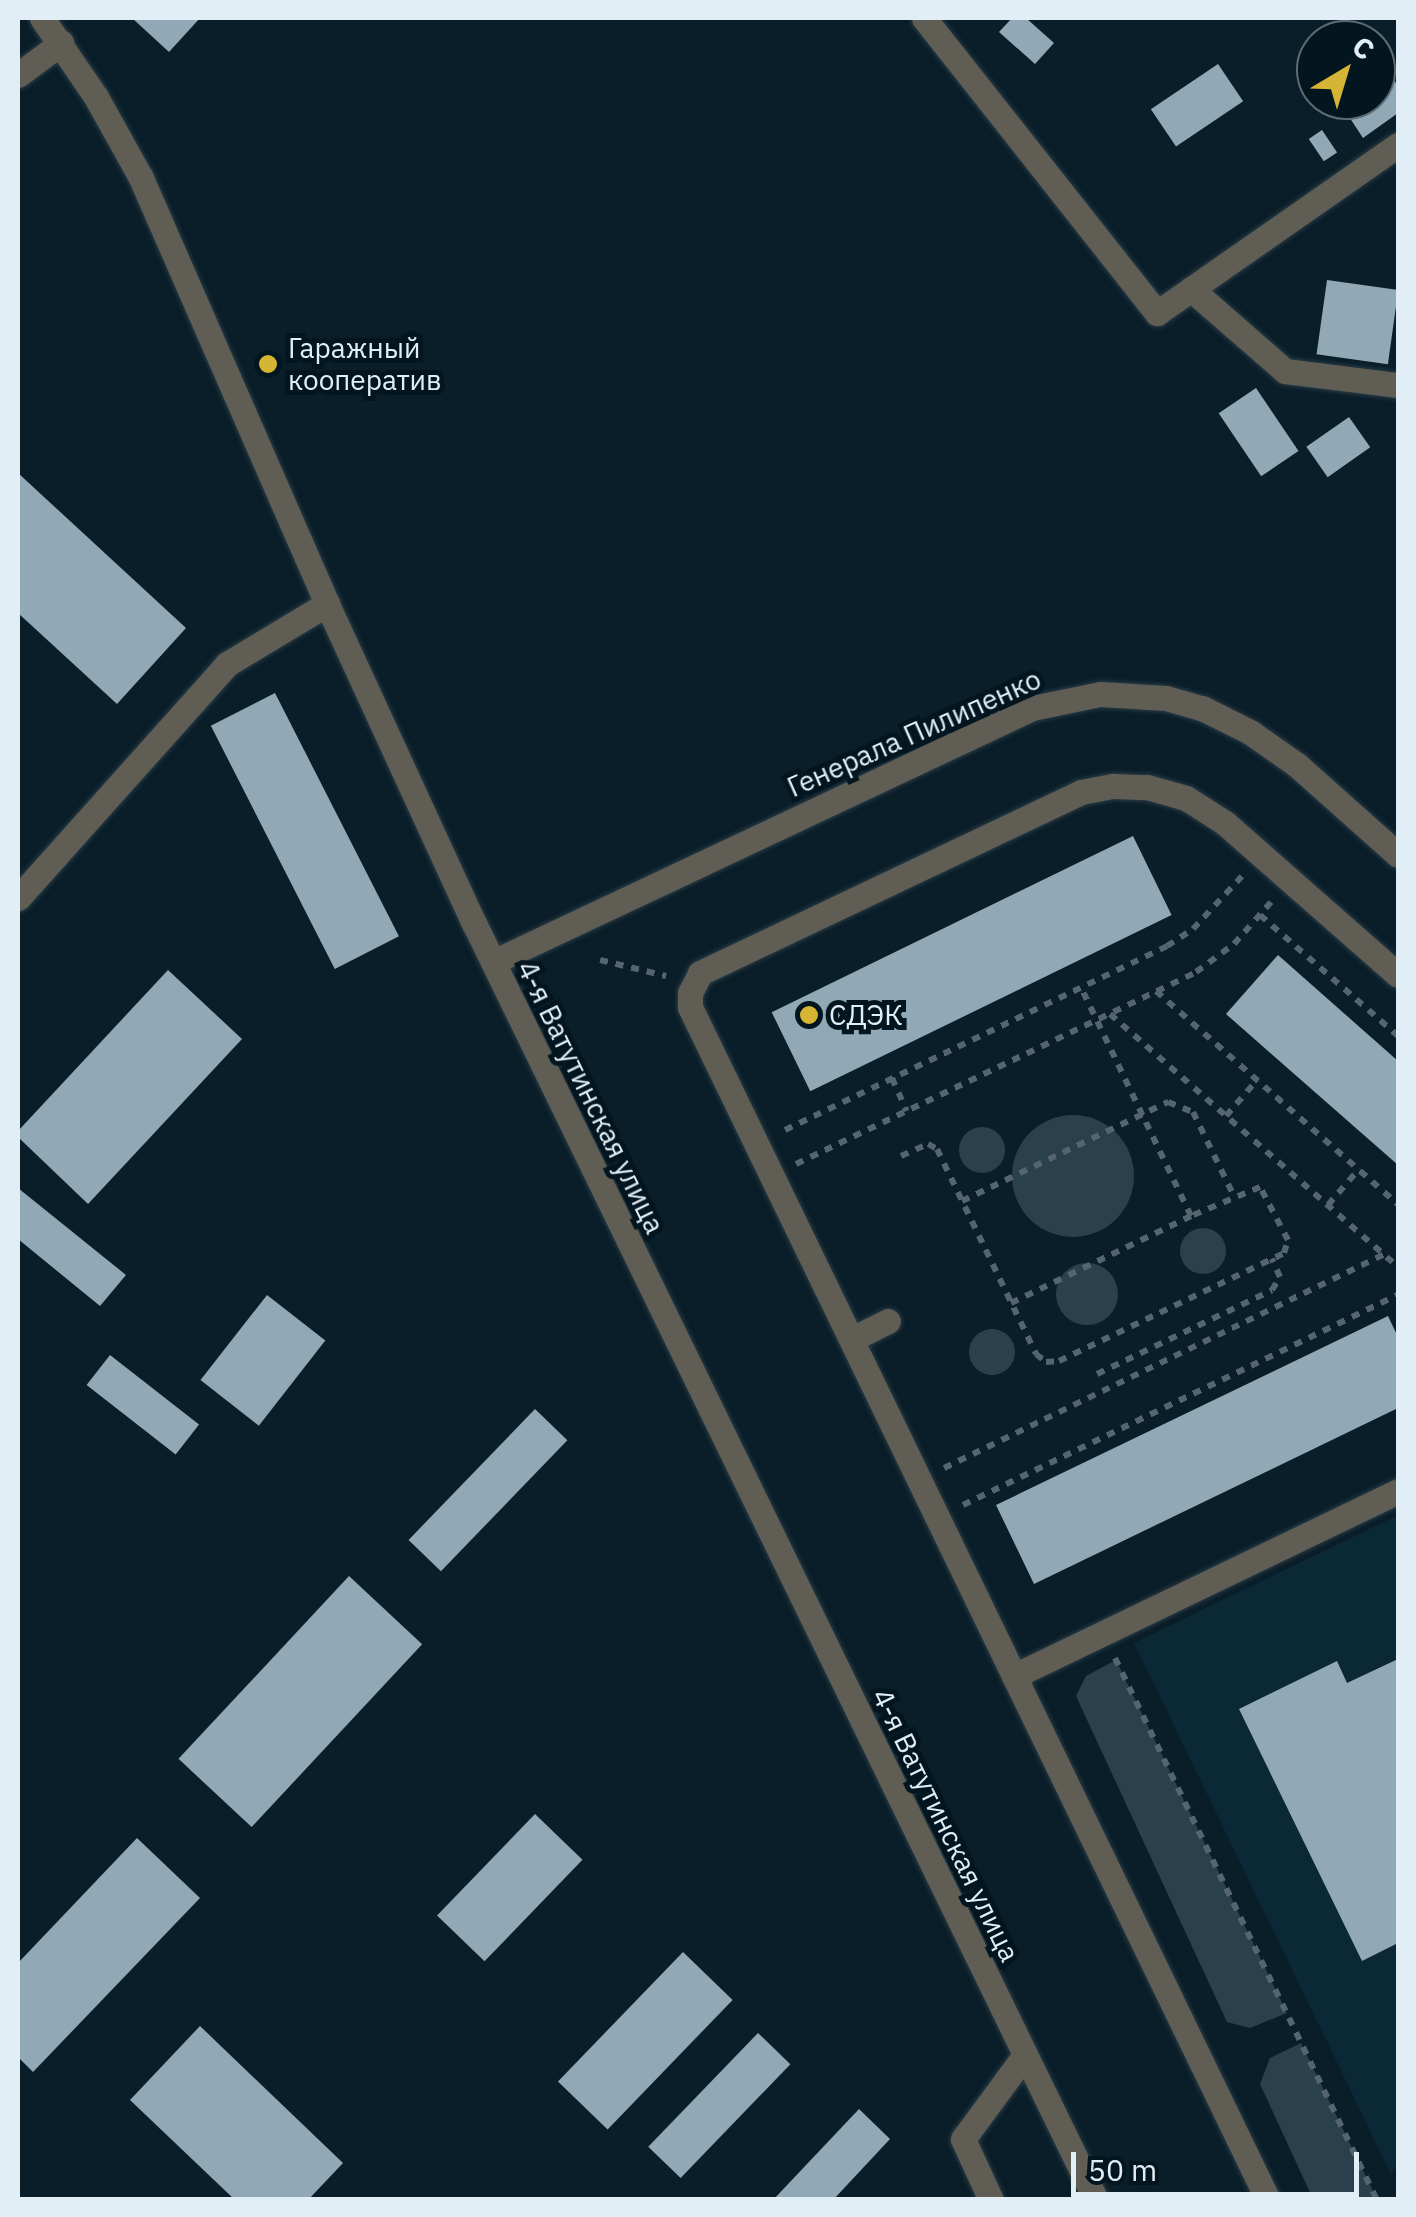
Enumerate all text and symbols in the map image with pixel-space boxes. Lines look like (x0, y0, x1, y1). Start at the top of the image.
north arrow (1296, 20, 1396, 120)
text: С (1345, 27, 1382, 68)
place label: Гаражный кооператив (288, 331, 442, 397)
marker: Гаражный кооператив (257, 353, 279, 375)
street label: Генерала Пилипенко (782, 662, 1046, 804)
street label: 4-я Ватутинская улица (510, 955, 672, 1239)
place label: СДЭК (829, 998, 903, 1032)
marker: СДЭК (798, 1004, 820, 1026)
street label: 4-я Ватутинская улица (865, 1683, 1027, 1967)
scale bar (1076, 2132, 1364, 2194)
text: 50 m (1088, 2150, 1157, 2189)

